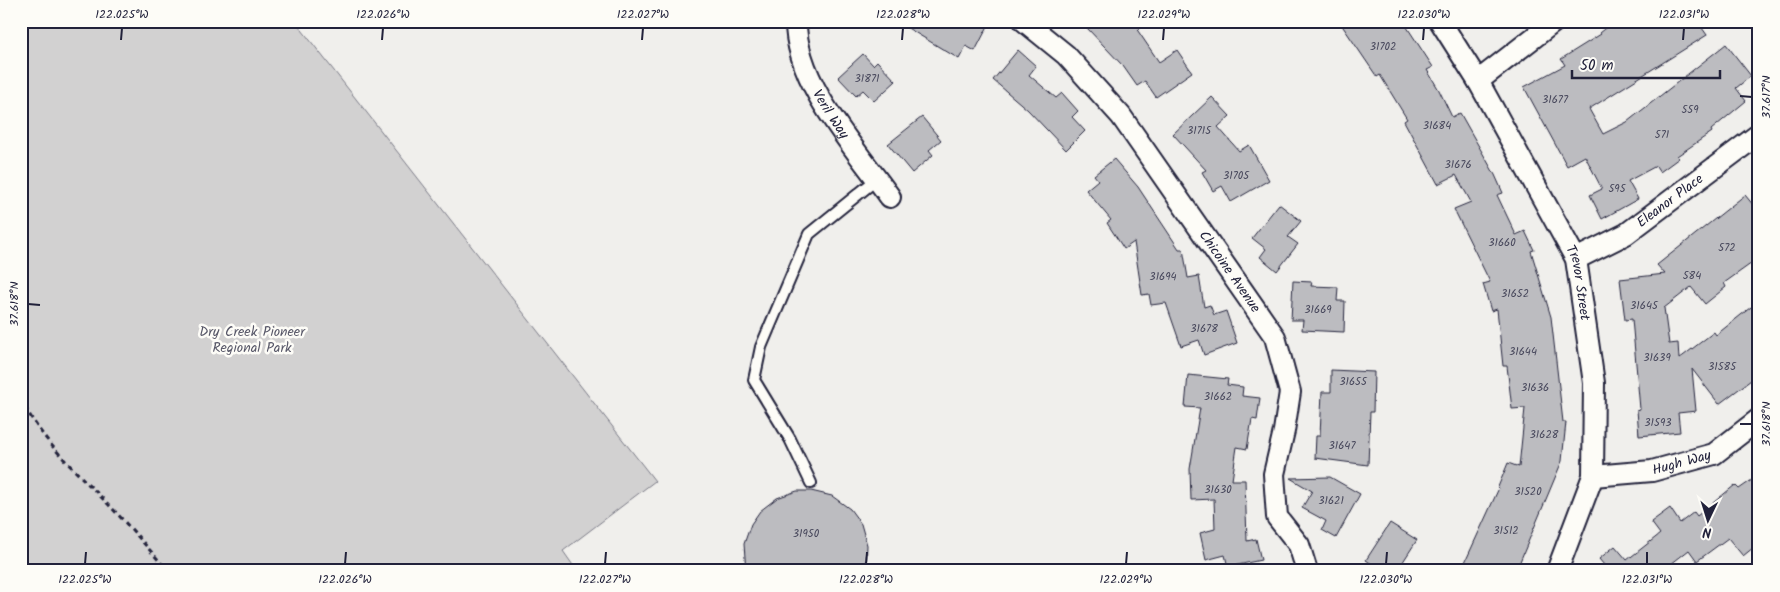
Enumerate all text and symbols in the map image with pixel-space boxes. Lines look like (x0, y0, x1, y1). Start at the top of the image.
text: 122.025°W (95, 5, 149, 24)
text: 122.026°W (356, 5, 410, 24)
text: 122.027°W (617, 5, 669, 24)
text: 122.028°W (876, 5, 930, 24)
text: 122.029°W (1138, 5, 1190, 24)
text: 122.030°W (1398, 5, 1450, 24)
text: 122.031°W (1659, 5, 1709, 24)
house number: 31702 (1370, 38, 1396, 56)
scale bar (1572, 48, 1720, 80)
text: 50 m (1580, 54, 1614, 78)
house number: 31871 (855, 70, 879, 88)
text: 37.617°N (1757, 75, 1776, 119)
street label: Veril Way (806, 86, 855, 144)
house number: 31677 (1542, 91, 1569, 109)
house number: 559 (1681, 101, 1699, 119)
house number: 31684 (1423, 117, 1451, 135)
house number: 31715 (1187, 122, 1212, 140)
house number: 571 (1655, 126, 1669, 144)
house number: 31676 (1444, 156, 1472, 174)
house number: 31705 (1223, 167, 1250, 185)
street label: Eleanor Place (1632, 168, 1709, 233)
house number: 595 (1608, 180, 1627, 198)
street label: Chicoine Avenue (1193, 226, 1266, 318)
house number: 31660 (1488, 234, 1516, 252)
house number: 572 (1718, 239, 1736, 257)
street label: Trevor Street (1559, 241, 1596, 323)
house number: 584 (1683, 267, 1701, 285)
house number: 31694 (1149, 268, 1177, 286)
text: 37.618°N (5, 281, 24, 327)
house number: 31652 (1501, 285, 1529, 303)
house number: 31645 (1630, 297, 1659, 315)
house number: 31669 (1304, 301, 1332, 319)
house number: 31678 (1190, 320, 1218, 338)
park label: Dry Creek Pioneer Regional Park (199, 321, 306, 359)
house number: 31644 (1509, 343, 1537, 361)
house number: 31639 (1643, 349, 1671, 367)
house number: 31585 (1708, 358, 1737, 376)
house number: 31655 (1339, 373, 1368, 391)
house number: 31636 (1521, 379, 1549, 397)
house number: 31662 (1204, 388, 1232, 406)
text: 37.618°N (1757, 401, 1776, 447)
house number: 31593 (1644, 414, 1672, 432)
house number: 31628 (1530, 426, 1559, 444)
house number: 31647 (1329, 437, 1356, 455)
street label: Hugh Way (1650, 444, 1714, 481)
house number: 31630 (1204, 481, 1232, 499)
house number: 31520 (1514, 483, 1542, 501)
house number: 31621 (1318, 492, 1344, 510)
north arrow (1682, 494, 1732, 544)
text: N (1702, 521, 1712, 543)
house number: 31512 (1493, 522, 1519, 540)
house number: 31950 (793, 525, 820, 543)
text: 122.025°W (58, 570, 112, 589)
text: 122.026°W (318, 570, 372, 589)
text: 122.027°W (579, 570, 631, 589)
text: 122.028°W (839, 570, 893, 589)
text: 122.029°W (1100, 570, 1152, 589)
text: 122.030°W (1360, 570, 1412, 589)
text: 122.031°W (1622, 570, 1672, 589)

